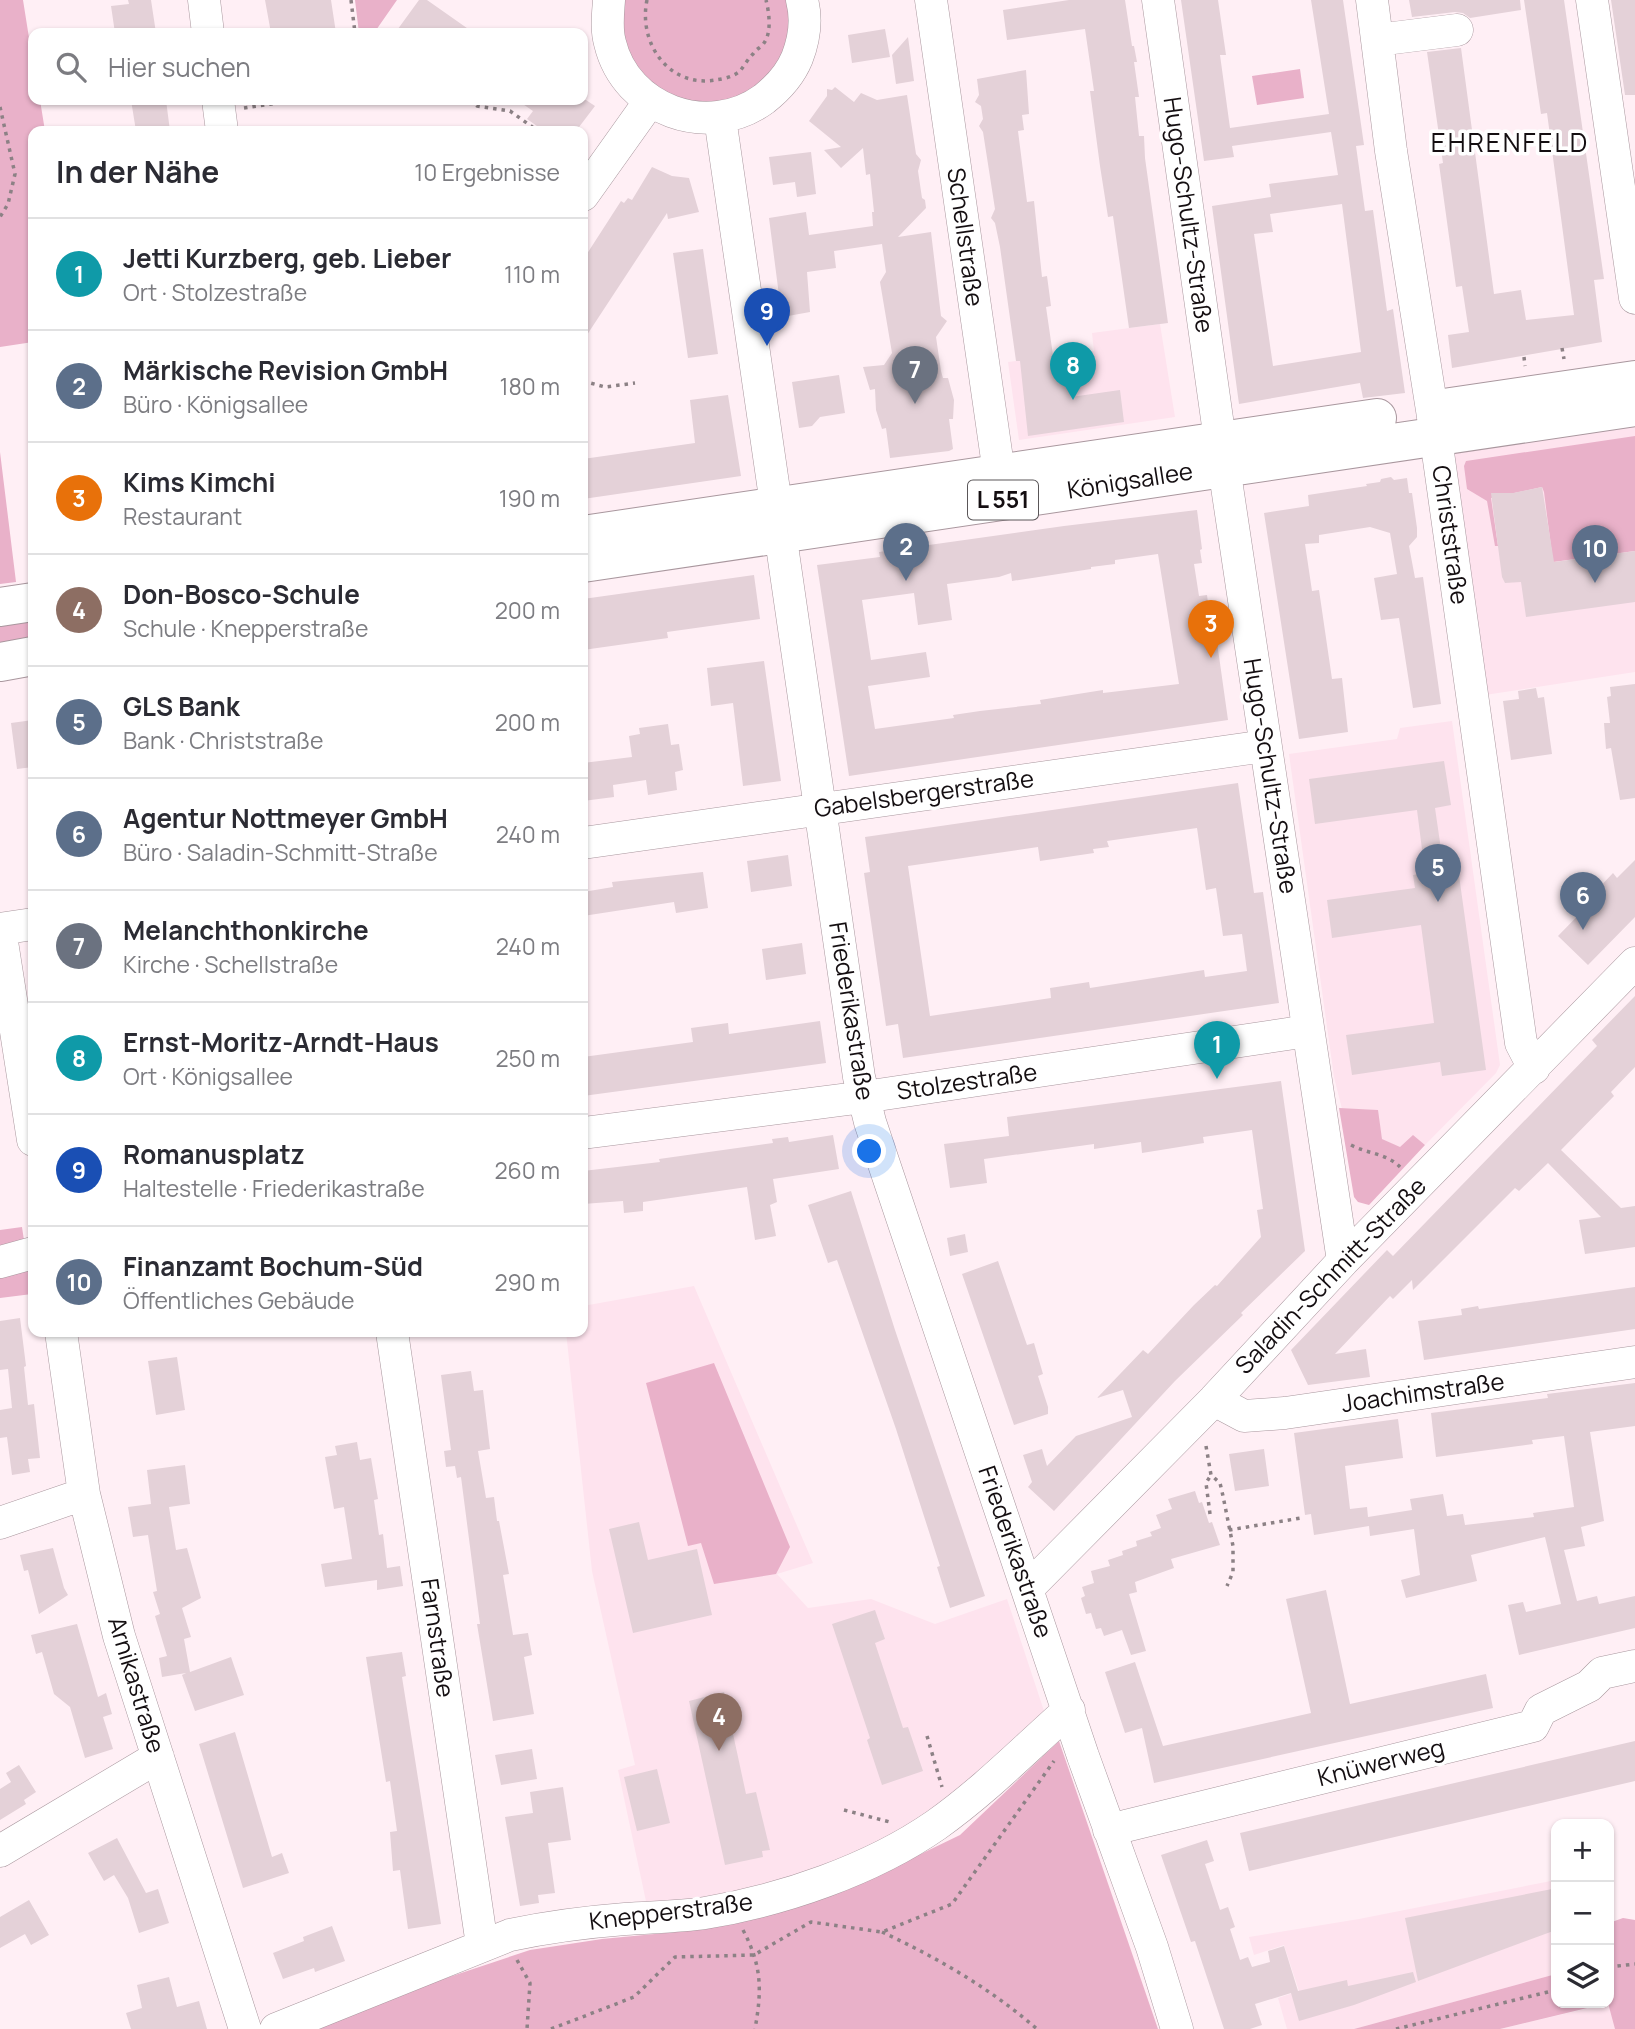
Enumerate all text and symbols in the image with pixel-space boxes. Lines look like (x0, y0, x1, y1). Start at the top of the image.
search box (28, 28, 588, 105)
icon: search (52, 48, 90, 86)
text: Hier suchen (108, 49, 251, 85)
street label: Hugo-Schultz-Straße (1157, 95, 1222, 335)
district label: EHRENFELD (1431, 124, 1589, 160)
text: In der Nähe (56, 151, 219, 192)
text: 10 Ergebnisse (414, 156, 560, 188)
street label: Schellstraße (940, 165, 993, 308)
text: Jetti Kurzberg, geb. Lieber (123, 240, 451, 276)
text: 1 (74, 258, 84, 290)
text: 110 m (504, 258, 560, 290)
text: Ort · Stolzestraße (123, 276, 307, 308)
pin: 9 (744, 288, 790, 346)
pin: 8 (1050, 342, 1096, 400)
pin: 7 (892, 346, 938, 404)
text: Märkische Revision GmbH (123, 352, 448, 388)
text: 2 (72, 370, 86, 402)
text: 180 m (500, 370, 560, 402)
text: Büro · Königsallee (123, 388, 308, 420)
street label: Königsallee (1065, 453, 1195, 506)
street label: Christstraße (1425, 463, 1478, 606)
text: Kims Kimchi (123, 464, 276, 500)
road number: L 551 (968, 480, 1038, 520)
text: 3 (72, 482, 86, 514)
text: 190 m (499, 482, 560, 514)
text: Restaurant (123, 500, 242, 532)
pin: 2 (883, 523, 929, 581)
pin: 10 (1572, 525, 1618, 583)
text: Don-Bosco-Schule (123, 576, 360, 612)
text: 4 (72, 594, 86, 626)
text: 200 m (495, 594, 560, 626)
pin: 3 (1188, 600, 1234, 658)
text: Schule · Knepperstraße (123, 612, 368, 644)
street label: Hugo-Schultz-Straße (1237, 656, 1306, 896)
text: GLS Bank (123, 688, 240, 724)
text: 5 (72, 706, 86, 738)
text: 200 m (495, 706, 560, 738)
text: Bank · Christstraße (123, 724, 324, 756)
street label: Gabelsbergerstraße (812, 761, 1036, 824)
text: Agentur Nottmeyer GmbH (123, 800, 448, 836)
text: 6 (72, 818, 86, 850)
text: 240 m (496, 818, 560, 850)
text: Büro · Saladin-Schmitt-Straße (123, 836, 438, 868)
pin: 5 (1415, 844, 1461, 902)
pin: 6 (1560, 872, 1606, 930)
text: Melanchthonkirche (123, 912, 369, 948)
street label: Friederikastraße (822, 919, 883, 1102)
text: 7 (73, 930, 85, 962)
text: 240 m (496, 930, 560, 962)
text: Kirche · Schellstraße (123, 948, 338, 980)
pin: 1 (1194, 1021, 1240, 1079)
text: Ernst-Moritz-Arndt-Haus (123, 1024, 439, 1060)
text: 8 (72, 1042, 86, 1074)
text: 250 m (495, 1042, 560, 1074)
street label: Stolzestraße (894, 1054, 1039, 1107)
text: Ort · Königsallee (123, 1060, 293, 1092)
your location (852, 1134, 886, 1168)
text: Romanusplatz (123, 1136, 305, 1172)
text: 9 (72, 1154, 86, 1186)
text: 260 m (494, 1154, 560, 1186)
street label: Saladin-Schmitt-Straße (1227, 1169, 1433, 1381)
text: Haltestelle · Friederikastraße (123, 1172, 425, 1204)
text: Finanzamt Bochum-Süd (123, 1248, 423, 1284)
text: 10 (66, 1266, 92, 1298)
text: 290 m (494, 1266, 560, 1298)
text: Öffentliches Gebäude (123, 1284, 354, 1316)
street label: Joachimstraße (1339, 1364, 1506, 1419)
street label: Friederikastraße (971, 1461, 1061, 1642)
street label: Farnstraße (414, 1576, 463, 1699)
street label: Arnikastraße (101, 1612, 174, 1757)
pin: 4 (696, 1693, 742, 1751)
street label: Knüwerweg (1314, 1730, 1447, 1793)
map controls (1551, 1819, 1614, 2008)
button: + (1551, 1819, 1614, 1882)
button: − (1551, 1882, 1614, 1945)
street label: Knepperstraße (587, 1884, 755, 1937)
button: layers (1551, 1945, 1614, 2008)

